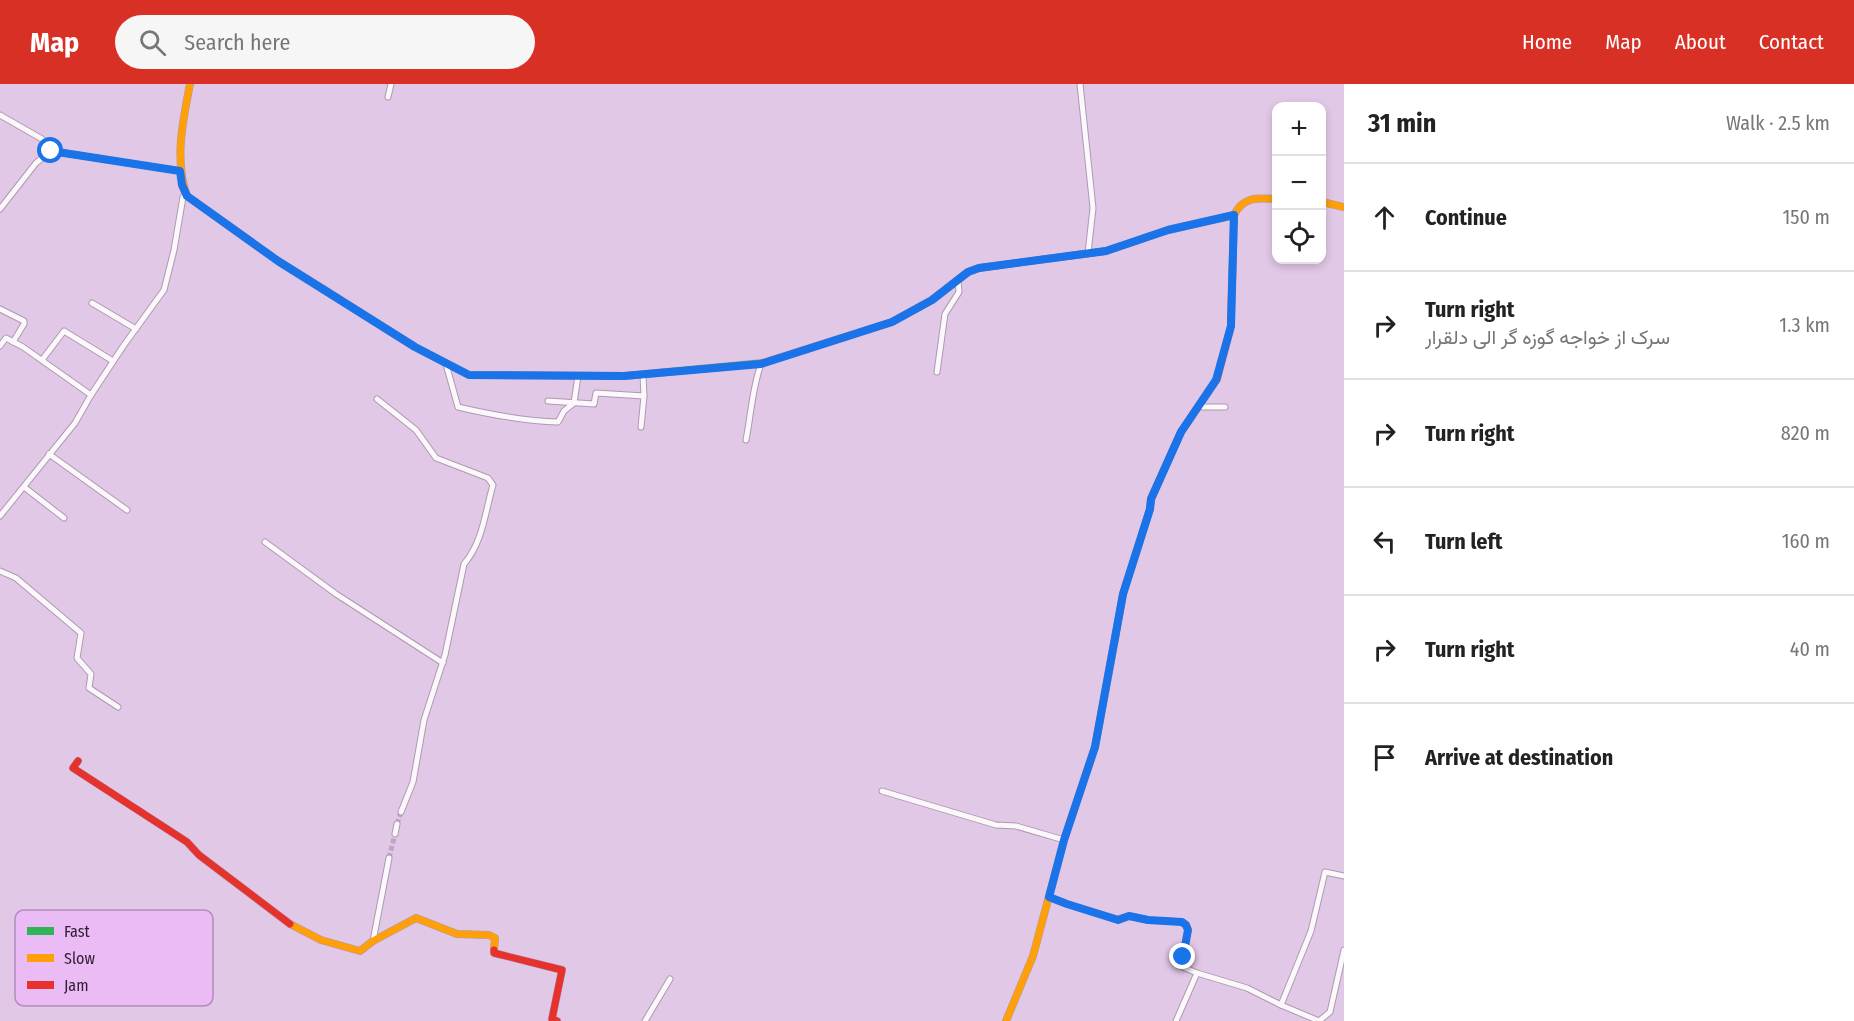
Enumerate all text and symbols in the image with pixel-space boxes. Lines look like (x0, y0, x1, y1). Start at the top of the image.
search box (115, 15, 535, 69)
text: Map (30, 26, 79, 59)
icon: search (136, 26, 169, 59)
text: Search here (184, 29, 290, 56)
text: Home (1522, 29, 1572, 55)
text: Map (1605, 29, 1642, 55)
text: About (1675, 29, 1726, 55)
text: Contact (1759, 29, 1824, 55)
map controls (1272, 102, 1326, 264)
button: + (1272, 102, 1326, 156)
text: 31 min (1368, 108, 1436, 139)
text: Walk · 2.5 km (1726, 111, 1830, 135)
route start (37, 137, 63, 163)
button: − (1272, 156, 1326, 210)
icon: ahead (1368, 201, 1401, 234)
text: Continue (1425, 204, 1507, 231)
text: 150 m (1783, 205, 1830, 229)
button: locate (1272, 210, 1326, 264)
text: Turn right (1425, 296, 1514, 323)
icon: right (1368, 309, 1401, 342)
text: 1.3 km (1779, 313, 1830, 337)
text: سرک از خواجه گوزه گر الی دلقرار (1425, 325, 1670, 349)
icon: right (1368, 417, 1401, 450)
text: Turn right (1425, 420, 1514, 447)
text: 820 m (1781, 421, 1830, 445)
icon: left (1368, 525, 1401, 558)
text: Turn left (1425, 528, 1503, 555)
text: 160 m (1782, 529, 1830, 553)
icon: right (1368, 633, 1401, 666)
text: Turn right (1425, 636, 1514, 663)
text: 40 m (1790, 637, 1830, 661)
icon: arrive (1368, 741, 1401, 774)
text: Arrive at destination (1425, 744, 1613, 771)
legend (15, 910, 213, 1006)
text: Fast (64, 922, 91, 941)
route end (1169, 943, 1195, 969)
text: Slow (64, 949, 95, 968)
text: Jam (64, 976, 89, 995)

